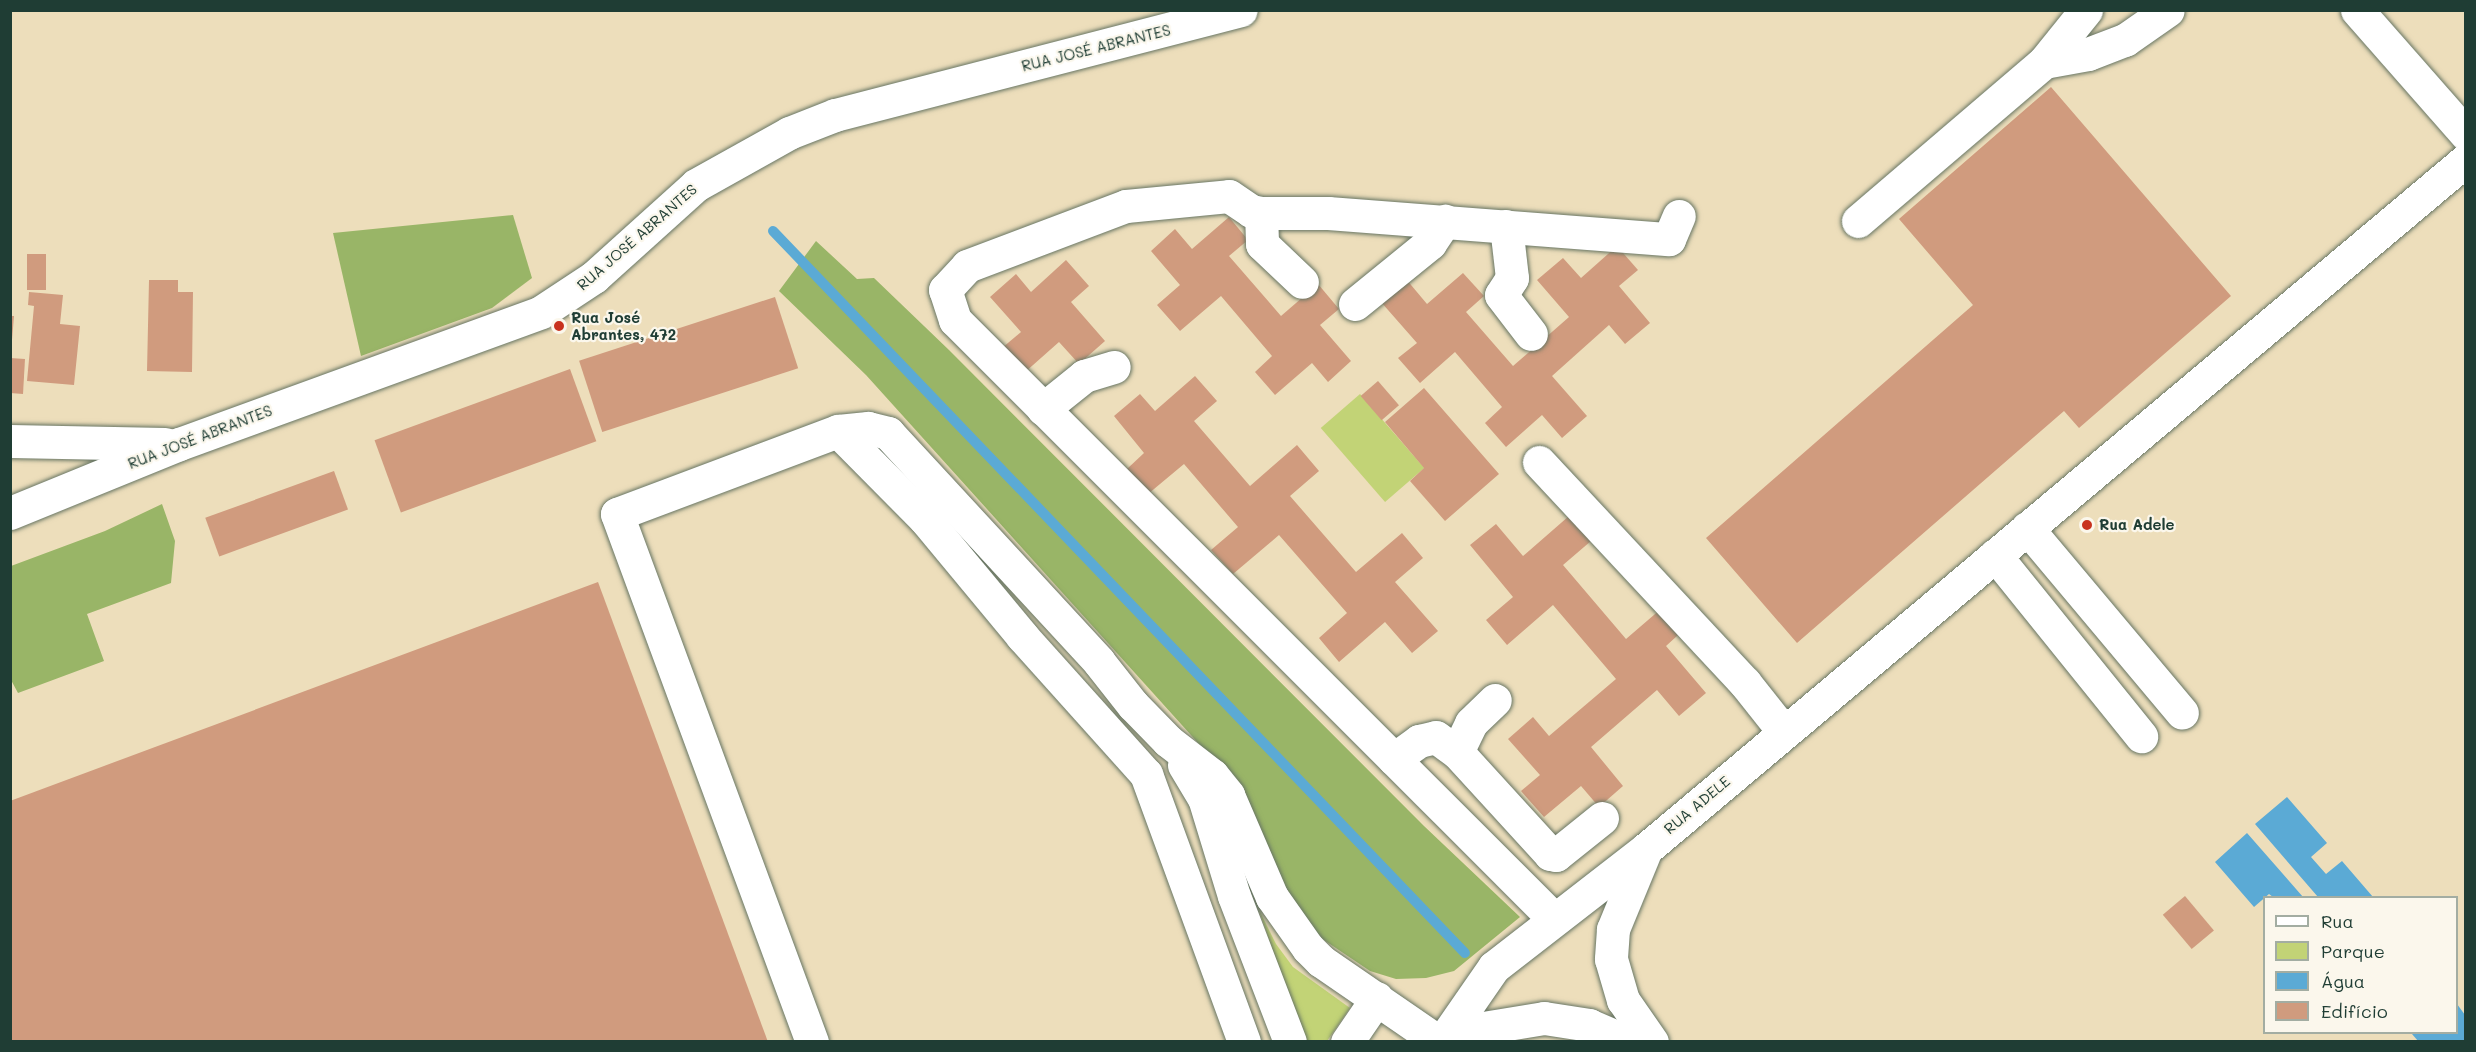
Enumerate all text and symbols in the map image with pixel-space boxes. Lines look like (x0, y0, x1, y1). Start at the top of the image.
street label: RUA JOSÉ ABRANTES (1020, 21, 1172, 75)
street label: RUA JOSÉ ABRANTES (573, 180, 701, 294)
place label: Rua José Abrantes, 472 (571, 308, 676, 343)
marker: Rua José Abrantes, 472 (552, 319, 566, 333)
street label: RUA JOSÉ ABRANTES (125, 401, 275, 473)
place label: Rua Adele (2099, 516, 2174, 534)
marker: Rua Adele (2080, 518, 2094, 532)
street label: RUA ADELE (1660, 772, 1734, 838)
legend (2263, 896, 2458, 1034)
text: Rua (2321, 909, 2354, 933)
text: Parque (2321, 939, 2385, 963)
text: Água (2321, 969, 2365, 993)
text: Edifício (2321, 999, 2388, 1023)

